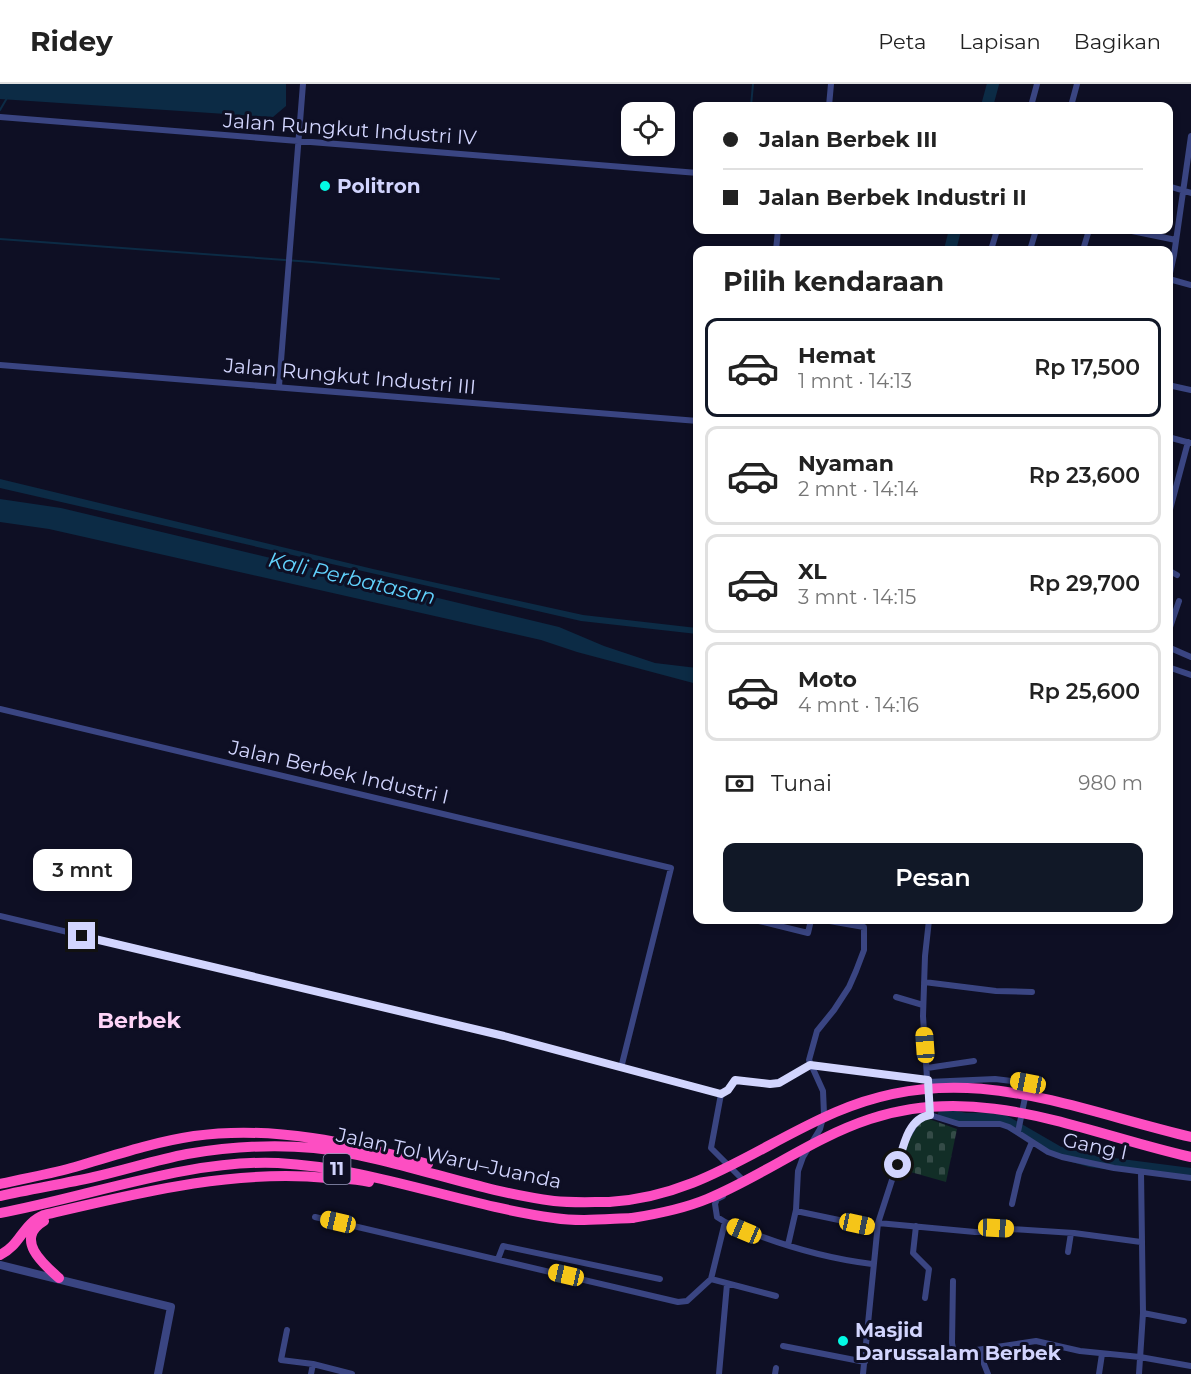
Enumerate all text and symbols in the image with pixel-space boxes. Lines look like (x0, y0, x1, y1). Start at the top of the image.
text: Ridey (30, 24, 113, 58)
text: Peta (878, 29, 926, 54)
text: Lapisan (959, 29, 1041, 54)
text: Bagikan (1074, 29, 1161, 54)
map controls (621, 102, 675, 156)
button: locate (621, 102, 675, 156)
street label: Jalan Rungkut Industri IV (221, 108, 478, 150)
text: Jalan Berbek III (759, 126, 938, 153)
place label: Politron (337, 174, 421, 198)
marker: Politron (318, 179, 332, 193)
text: Jalan Berbek Industri II (759, 184, 1027, 211)
text: Pilih kendaraan (723, 265, 944, 298)
icon: car (726, 341, 780, 395)
text: Hemat (798, 342, 876, 369)
street label: Jalan Rungkut Industri III (222, 353, 477, 399)
text: Rp 17,500 (1034, 354, 1140, 381)
text: 1 mnt · 14:13 (798, 369, 912, 393)
icon: car (726, 449, 780, 503)
text: Nyaman (798, 450, 894, 477)
text: Rp 23,600 (1029, 462, 1140, 489)
text: 2 mnt · 14:14 (798, 477, 918, 501)
water label: Kali Perbatasan (266, 547, 438, 609)
icon: car (726, 557, 780, 611)
text: XL (798, 558, 827, 585)
text: Rp 29,700 (1029, 570, 1140, 597)
text: 3 mnt · 14:15 (798, 585, 916, 609)
icon: car (726, 665, 780, 719)
text: Moto (798, 666, 857, 693)
text: Rp 25,600 (1029, 678, 1140, 705)
text: 4 mnt · 14:16 (798, 693, 919, 717)
street label: Jalan Berbek Industri I (226, 735, 451, 809)
icon: cash (723, 767, 756, 800)
text: Tunai (771, 770, 832, 797)
text: 980 m (1078, 771, 1143, 795)
button: Pesan (723, 843, 1143, 912)
callout: 3 mnt (32, 849, 132, 891)
text: 3 mnt (52, 858, 113, 882)
route end (68, 922, 95, 949)
district label: Berbek (97, 1007, 181, 1034)
car (915, 1026, 935, 1064)
car (1009, 1071, 1047, 1095)
street label: Jalan Tol Waru–Juanda (333, 1122, 564, 1194)
street label: Gang I (1060, 1127, 1130, 1165)
route start (884, 1151, 911, 1178)
road number: 11 (324, 1154, 350, 1184)
car (318, 1209, 358, 1235)
car (838, 1211, 876, 1237)
car (724, 1216, 764, 1246)
car (978, 1218, 1014, 1238)
car (546, 1262, 586, 1288)
place label: Masjid Darussalam Berbek (855, 1318, 1062, 1365)
marker: Masjid Darussalam Berbek (836, 1334, 850, 1348)

